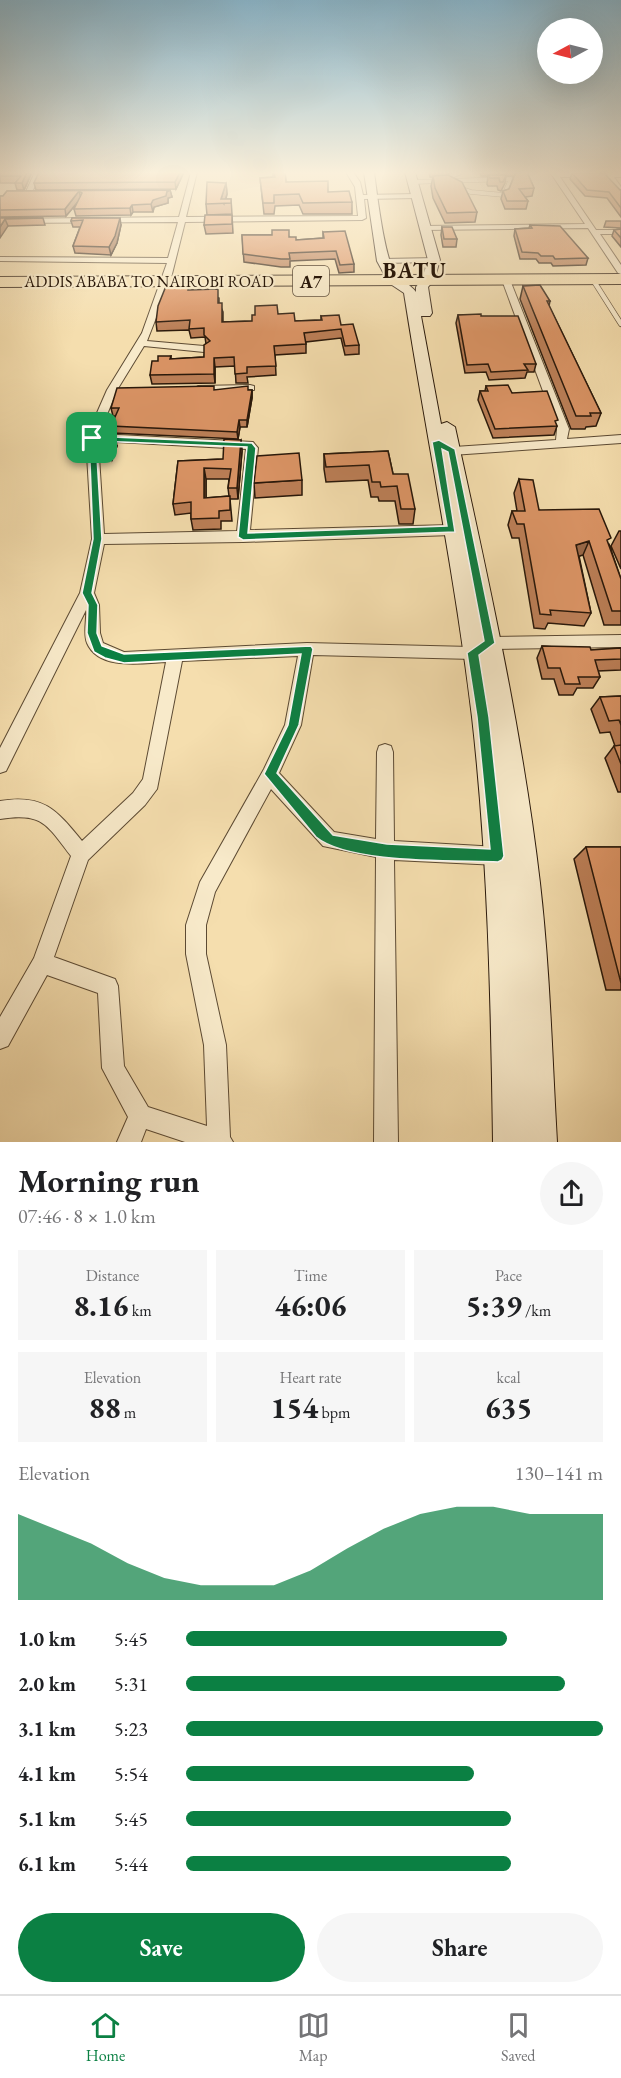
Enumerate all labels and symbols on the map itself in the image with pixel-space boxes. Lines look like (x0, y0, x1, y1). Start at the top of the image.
north arrow (537, 18, 603, 84)
district label: BATU (383, 256, 447, 285)
road number: A7 (293, 266, 329, 296)
street label: ADDIS ABABA TO NAIROBI ROAD (23, 271, 274, 292)
pin (66, 412, 117, 463)

